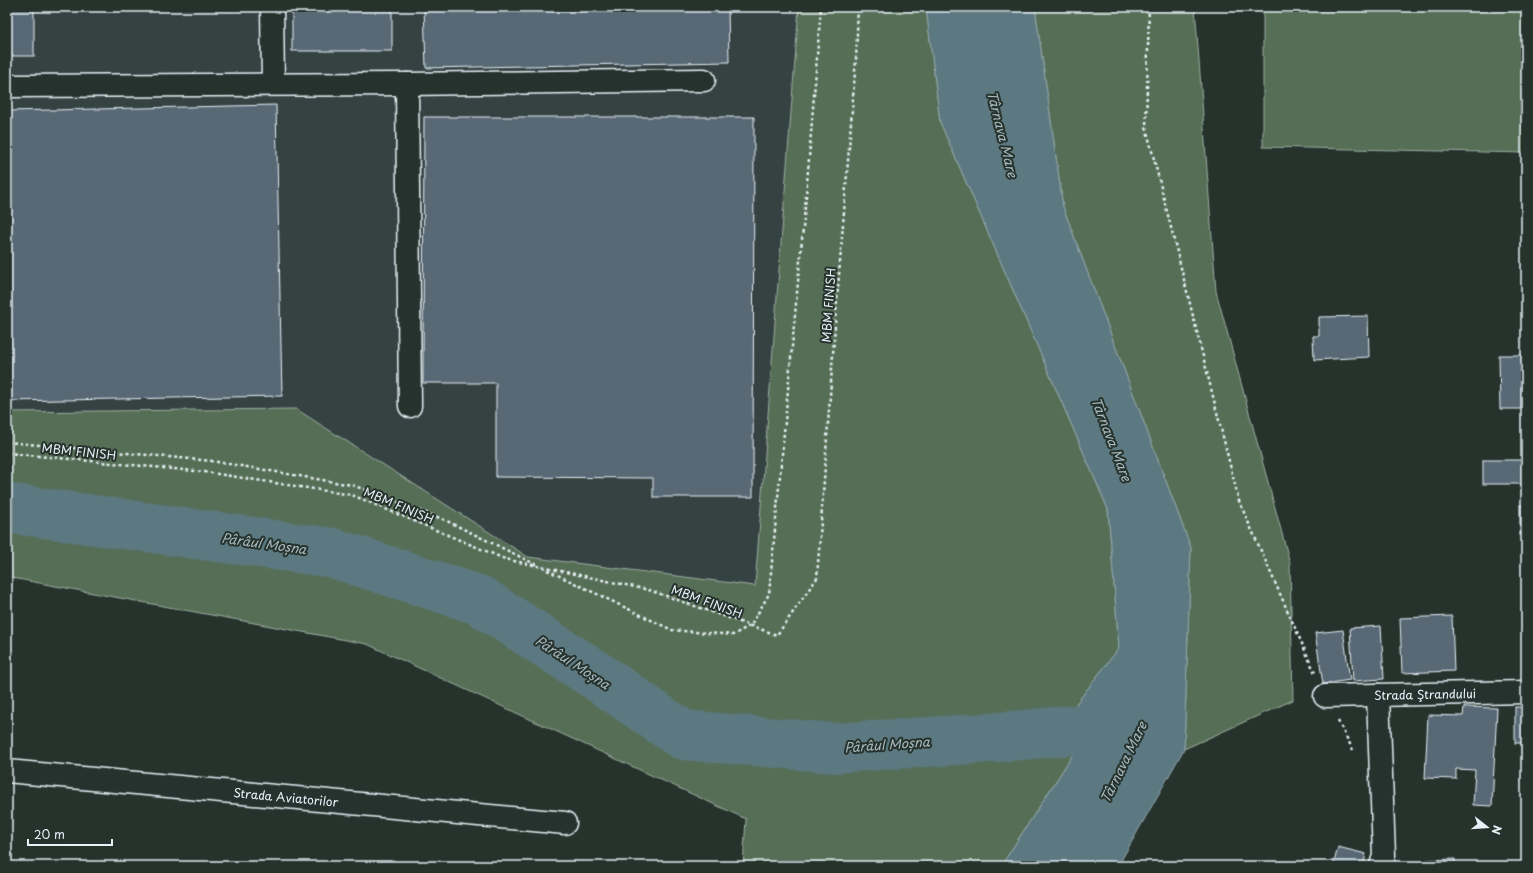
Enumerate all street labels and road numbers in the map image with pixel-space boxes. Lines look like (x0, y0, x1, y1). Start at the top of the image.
street label: MBM FINISH (816, 267, 840, 343)
street label: MBM FINISH (41, 438, 117, 464)
street label: MBM FINISH (361, 482, 437, 528)
street label: MBM FINISH (669, 580, 745, 622)
street label: Strada Ştrandului (1374, 684, 1476, 704)
street label: Strada Aviatorilor (233, 783, 339, 811)

